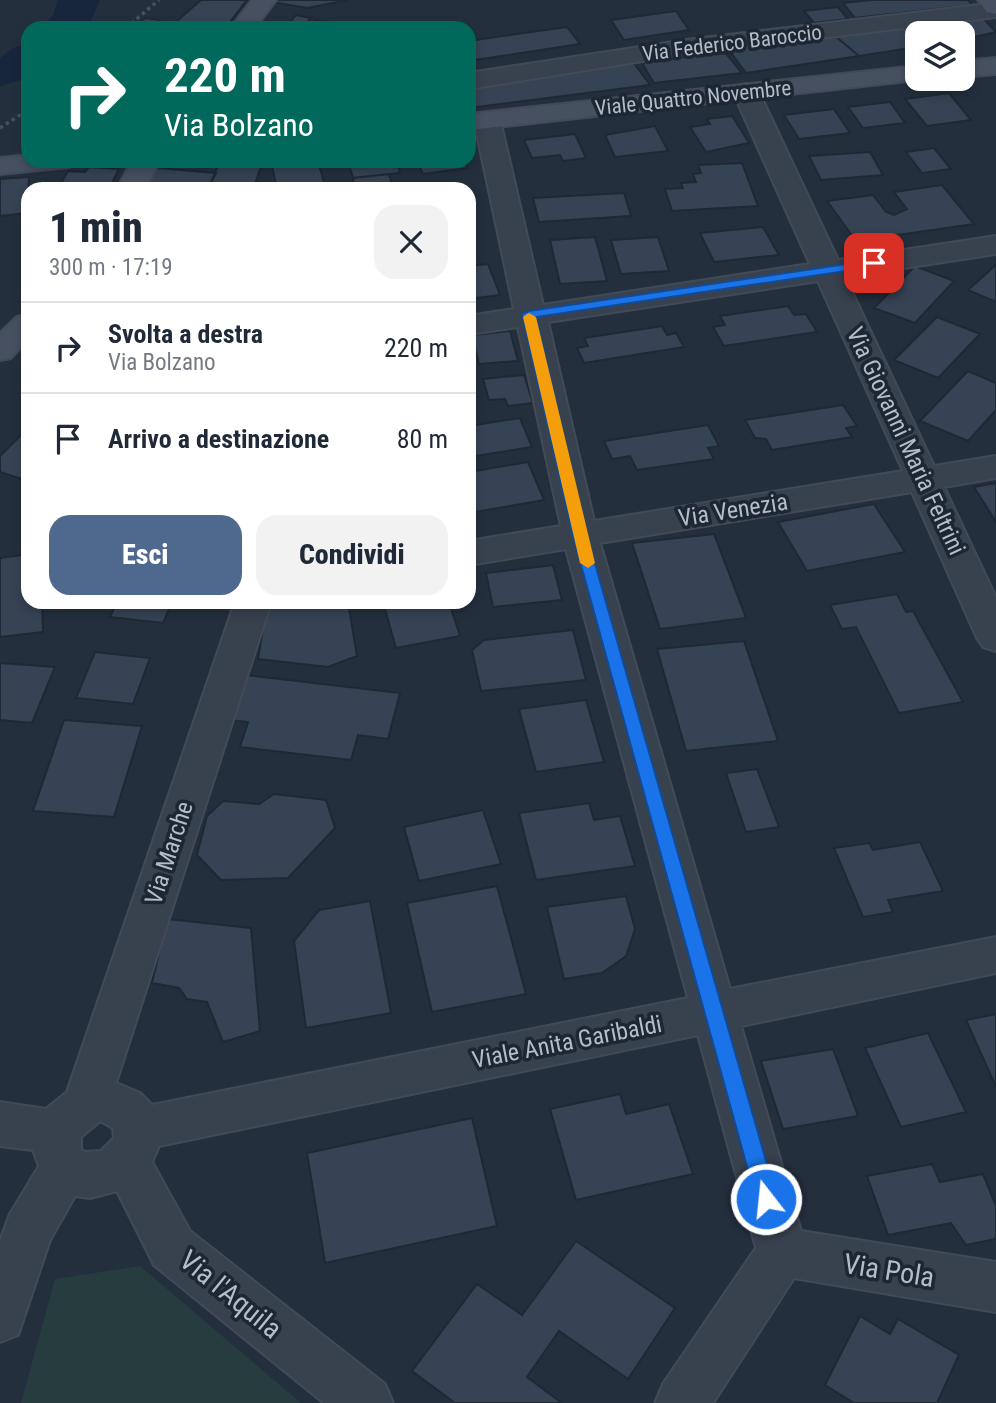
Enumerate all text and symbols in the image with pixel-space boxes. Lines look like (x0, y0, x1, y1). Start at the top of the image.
street label: Via Federico Baroccio (641, 20, 823, 66)
map controls (905, 21, 975, 91)
button: layers (905, 21, 975, 91)
text: 220 m (164, 47, 286, 104)
icon: right (49, 49, 140, 140)
street label: Viale Quattro Novembre (594, 76, 792, 120)
text: Via Bolzano (164, 106, 314, 144)
text: 1 min (49, 203, 143, 252)
button: close (374, 205, 448, 279)
pin (844, 233, 904, 293)
icon: arrive (855, 244, 893, 282)
text: 300 m · 17:19 (49, 254, 173, 281)
text: Svolta a destra (108, 319, 263, 349)
street label: Via Giovanni Maria Feltrini (841, 323, 971, 559)
icon: right (49, 329, 87, 367)
text: 220 m (384, 333, 448, 363)
text: Via Bolzano (108, 349, 216, 376)
icon: arrive (49, 420, 87, 458)
text: Arrivo a destinazione (108, 424, 329, 454)
text: 80 m (397, 424, 448, 454)
street label: Via Venezia (676, 488, 790, 532)
button: Esci (49, 515, 242, 595)
button: Condividi (256, 515, 448, 595)
street label: Via Marche (139, 798, 199, 908)
street label: Viale Anita Garibaldi (470, 1010, 664, 1074)
position arrow (729, 1162, 803, 1236)
street label: Via l'Aquila (173, 1243, 288, 1345)
street label: Via Pola (841, 1247, 937, 1294)

